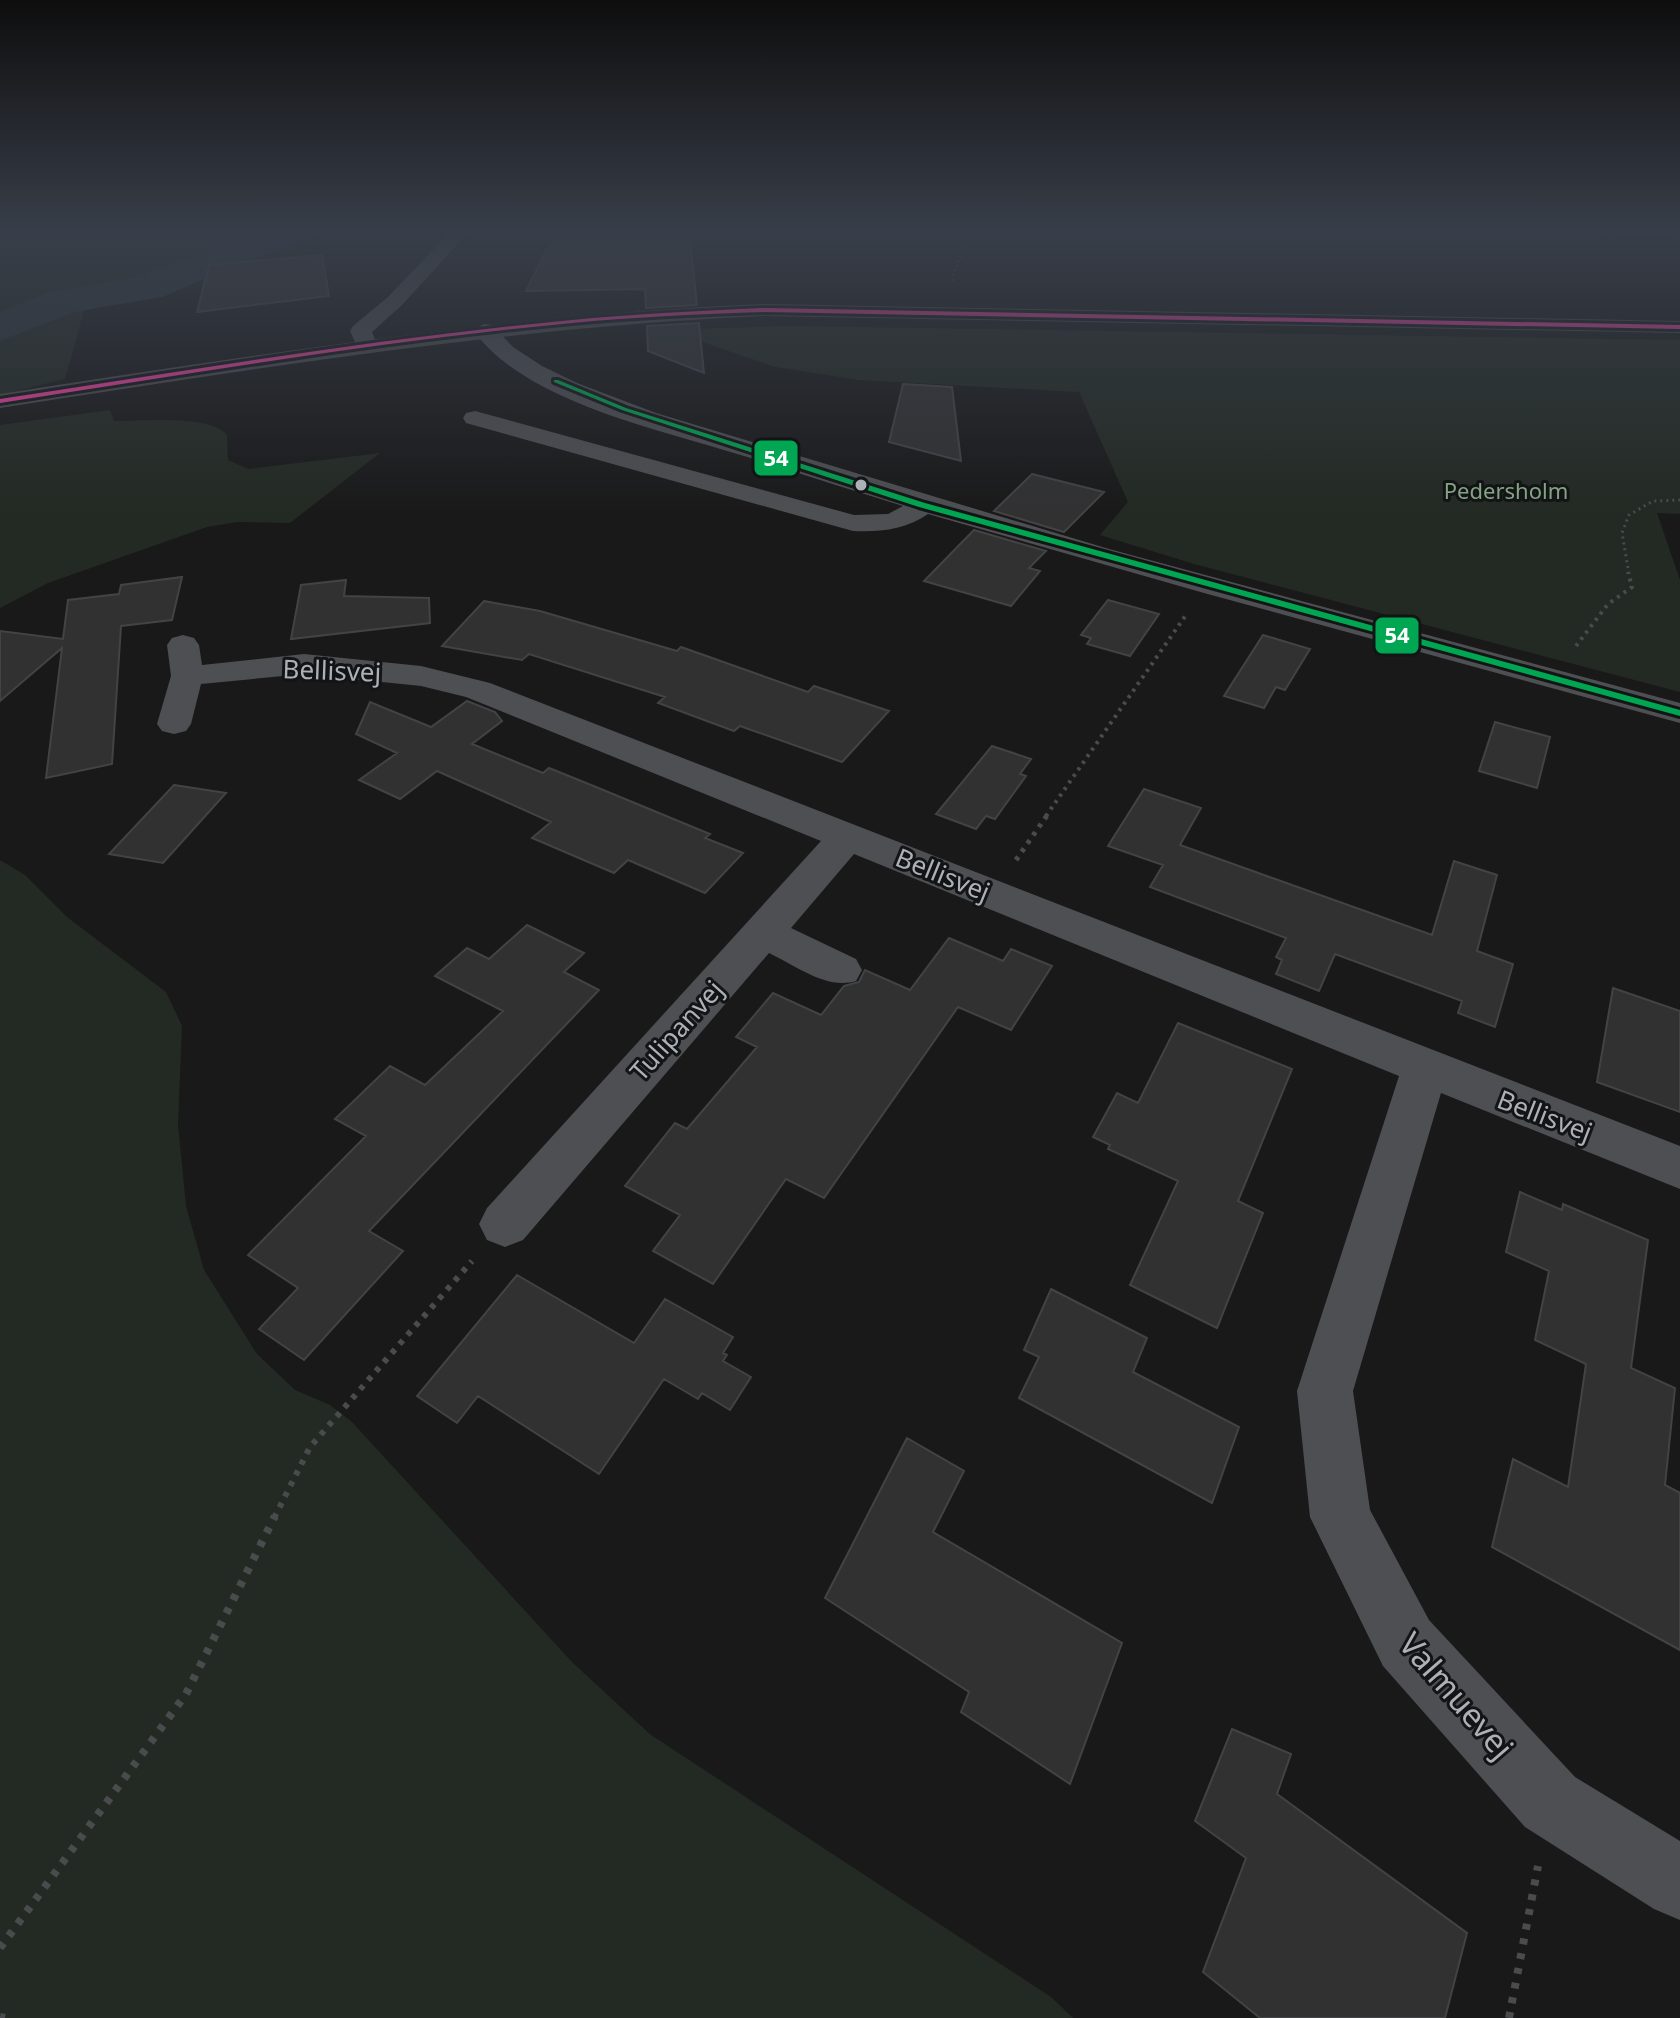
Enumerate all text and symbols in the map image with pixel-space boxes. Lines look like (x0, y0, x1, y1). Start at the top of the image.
line badge: 54 (753, 439, 799, 477)
text: 54 (763, 442, 789, 472)
park label: Pedersholm (1444, 475, 1568, 505)
unlabelled marker (853, 477, 869, 493)
line badge: 54 (1374, 616, 1420, 655)
text: 54 (1384, 619, 1410, 649)
street label: Bellisvej (282, 650, 382, 690)
street label: Bellisvej (890, 839, 996, 909)
street label: Tulipanvej (621, 972, 731, 1088)
street label: Bellisvej (1492, 1081, 1598, 1149)
street label: Valmuevej (1390, 1623, 1524, 1767)

